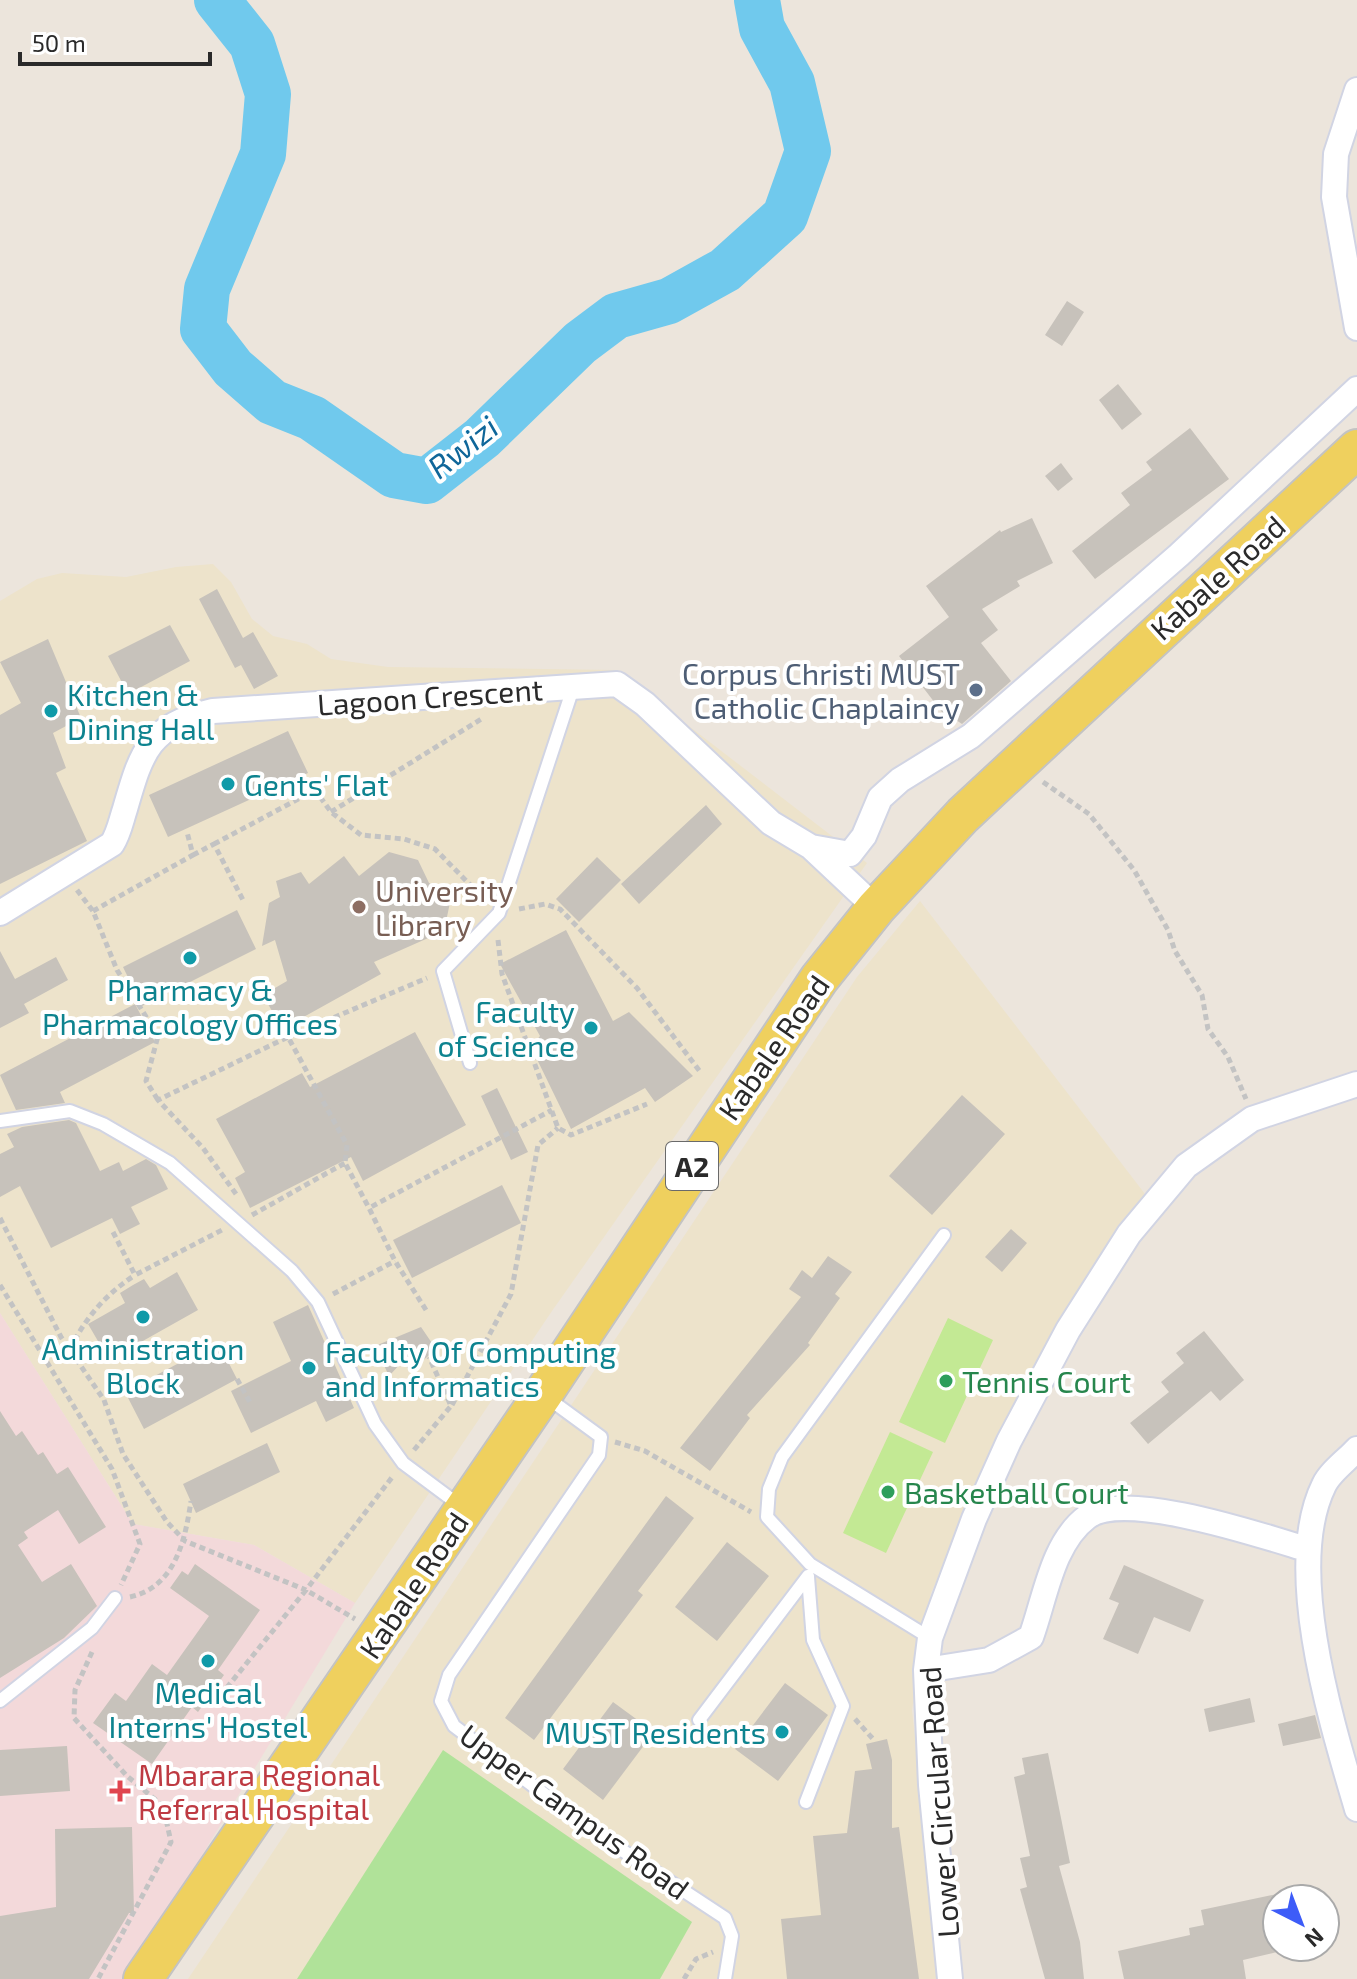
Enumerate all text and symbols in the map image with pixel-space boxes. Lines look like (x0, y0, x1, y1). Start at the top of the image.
scale bar (20, 16, 210, 66)
text: 50 m (32, 28, 86, 57)
water label: Rwizi (419, 407, 505, 485)
street label: Kabale Road (1142, 507, 1292, 647)
place label: Corpus Christi MUST Catholic Chaplaincy (682, 655, 960, 725)
street label: Lagoon Crescent (316, 670, 544, 722)
place label: Kitchen & Dining Hall (67, 676, 215, 746)
marker: Corpus Christi MUST Catholic Chaplaincy (967, 681, 985, 699)
marker: Kitchen & Dining Hall (42, 702, 60, 720)
place label: Gents' Flat (244, 766, 389, 802)
marker: Gents' Flat (219, 775, 237, 793)
place label: University Library (375, 872, 514, 942)
marker: University Library (350, 898, 368, 916)
marker: Pharmacy & Pharmacology Offices (181, 949, 199, 967)
street label: Kabale Road (710, 968, 836, 1126)
place label: Pharmacy & Pharmacology Offices (42, 971, 338, 1041)
place label: Faculty of Science (437, 993, 575, 1063)
marker: Faculty of Science (582, 1019, 600, 1037)
road number: A2 (666, 1142, 718, 1190)
marker: Administration Block (134, 1308, 152, 1326)
place label: Administration Block (42, 1330, 244, 1400)
place label: Faculty Of Computing and Informatics (325, 1333, 617, 1403)
marker: Faculty Of Computing and Informatics (300, 1359, 318, 1377)
place label: Tennis Court (962, 1363, 1131, 1399)
marker: Tennis Court (937, 1372, 955, 1390)
place label: Basketball Court (904, 1474, 1129, 1510)
marker: Basketball Court (879, 1483, 897, 1501)
street label: Kabale Road (351, 1505, 475, 1665)
marker: Medical Interns' Hostel (199, 1652, 217, 1670)
street label: Lower Circular Road (911, 1665, 965, 1939)
place label: Medical Interns' Hostel (109, 1674, 308, 1744)
place label: MUST Residents (545, 1714, 766, 1750)
street label: Upper Campus Road (453, 1716, 697, 1906)
marker: MUST Residents (773, 1723, 791, 1741)
place label: Mbarara Regional Referral Hospital (138, 1756, 380, 1826)
marker: Mbarara Regional Referral Hospital (109, 1780, 131, 1802)
north arrow (1261, 1883, 1341, 1963)
text: N (1300, 1924, 1330, 1954)

